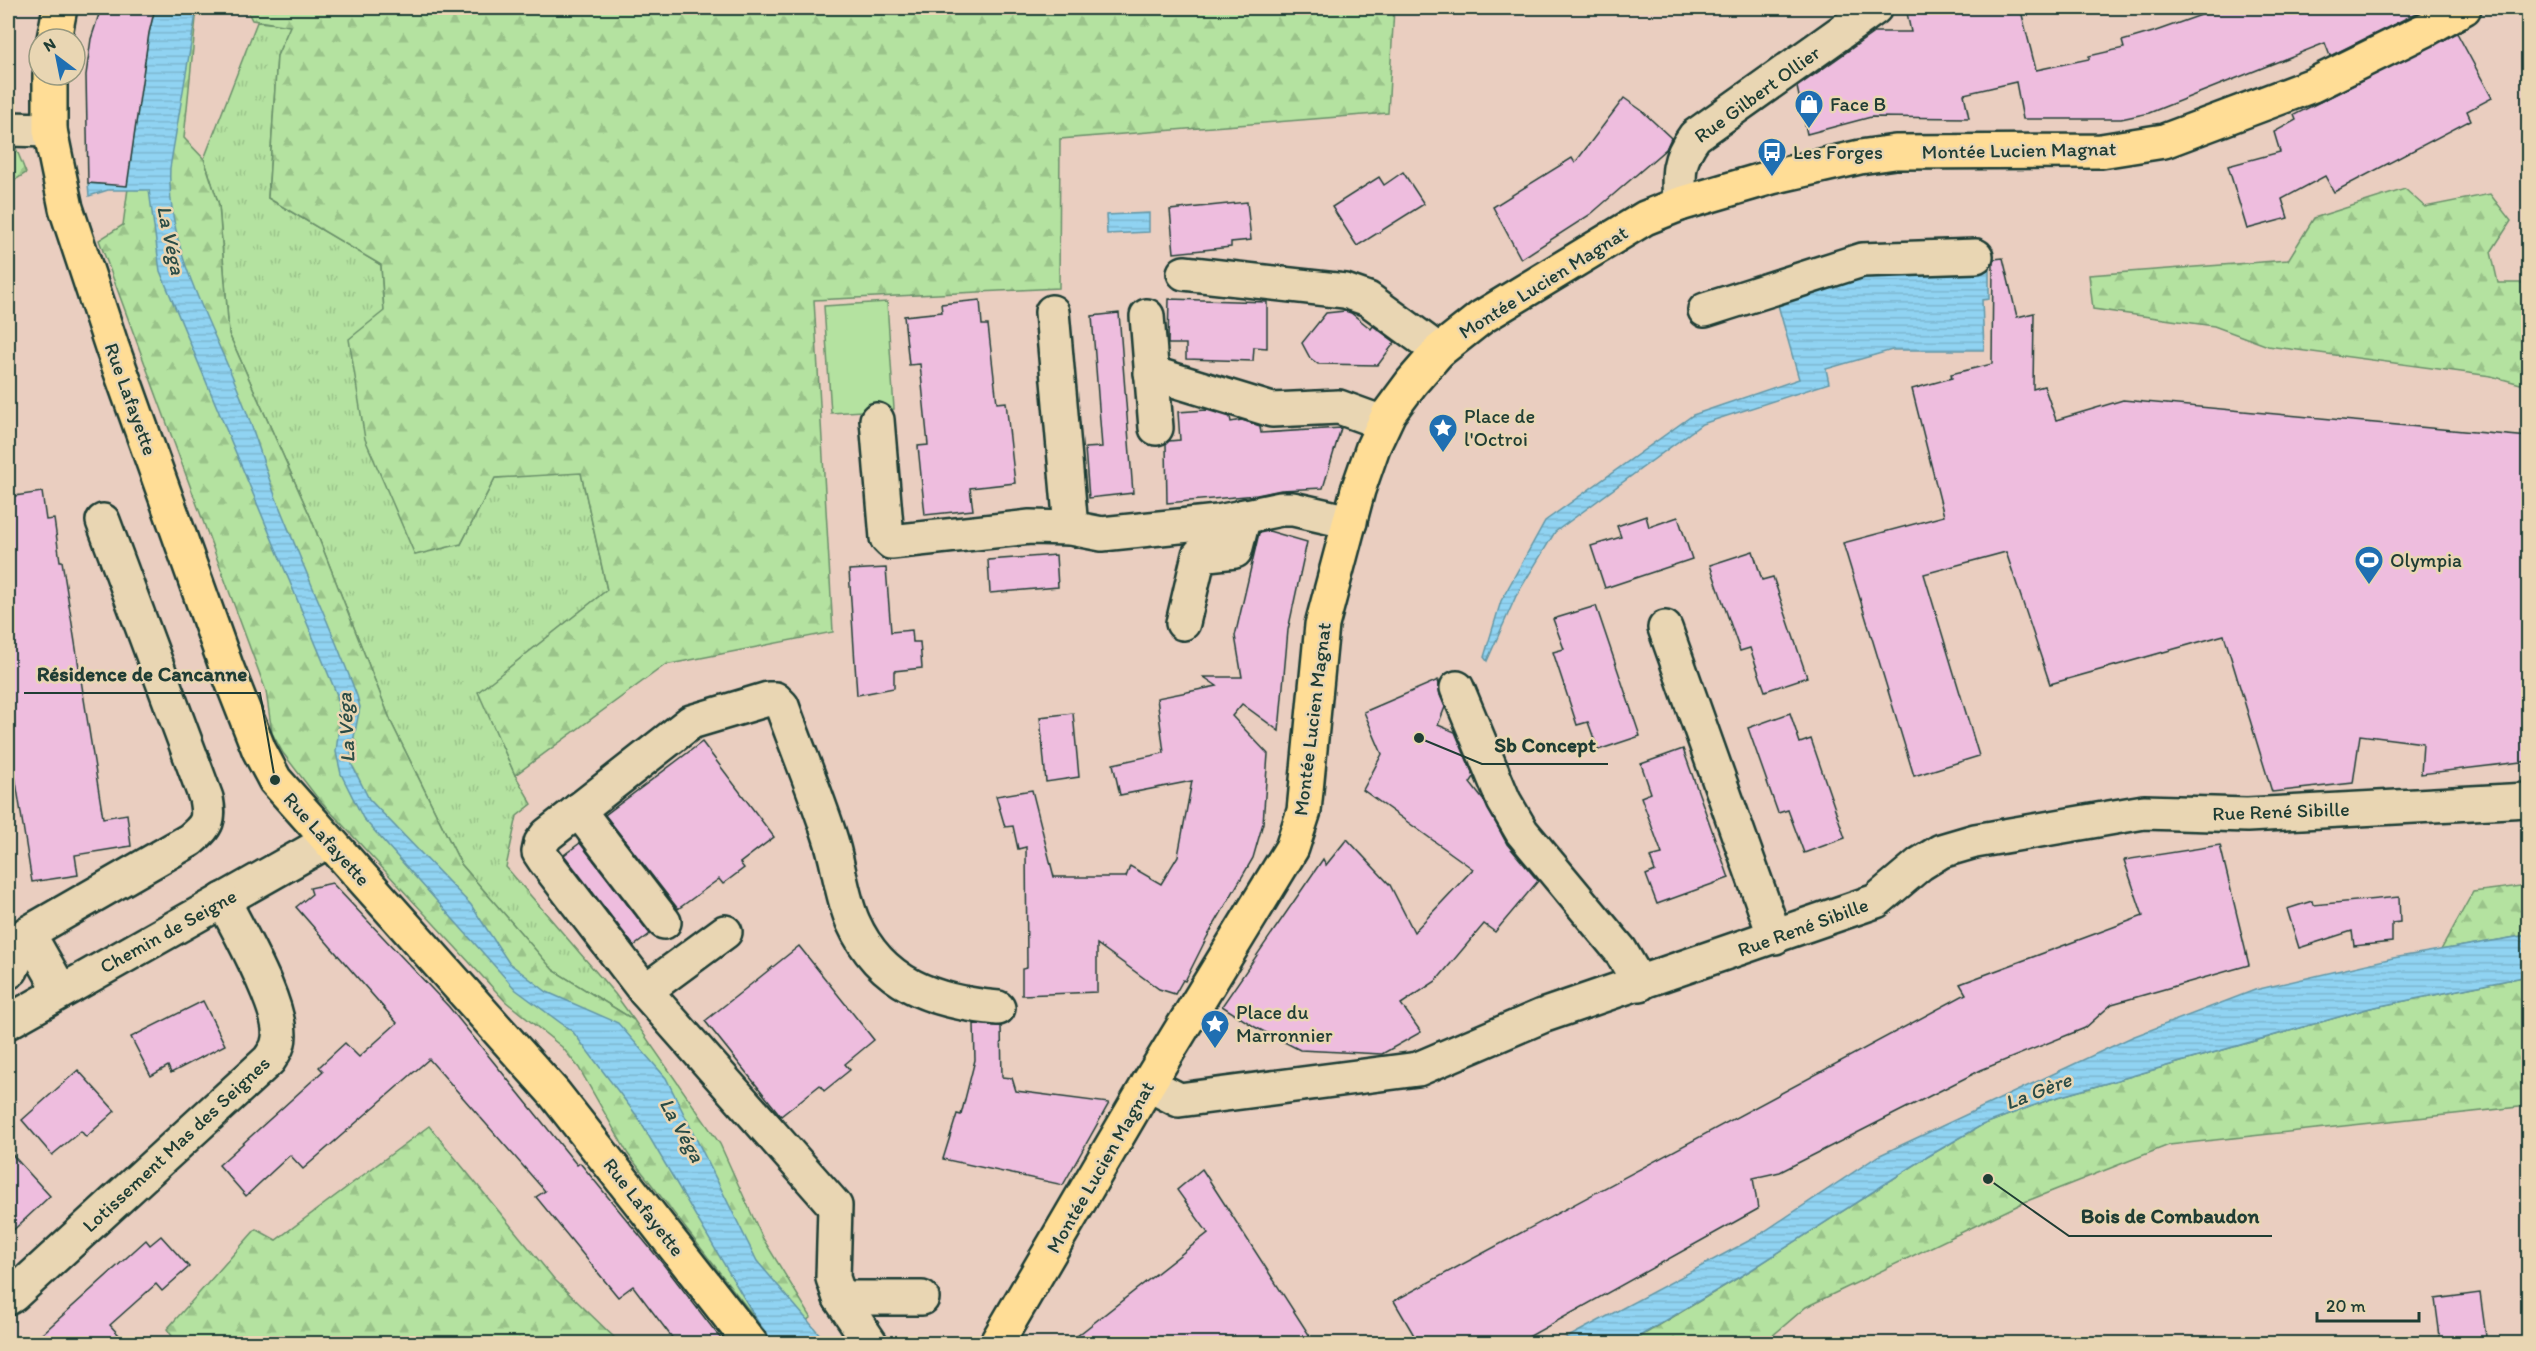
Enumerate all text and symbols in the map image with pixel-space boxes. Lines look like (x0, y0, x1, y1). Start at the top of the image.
north arrow (27, 27, 87, 87)
text: N (40, 34, 59, 56)
street label: Rue Gilbert Ollier (1689, 40, 1825, 148)
shop icon: Face B (1793, 88, 1825, 130)
place label: Face B (1830, 92, 1886, 116)
bus stop icon: Les Forges (1756, 136, 1788, 178)
street label: Montée Lucien Magnat (1921, 136, 2117, 164)
place label: Les Forges (1793, 140, 1883, 164)
water label: La Véga (152, 203, 191, 277)
street label: Montée Lucien Magnat (1454, 220, 1632, 344)
street label: Rue Lafayette (100, 339, 162, 459)
place label: Place de l'Octroi (1464, 404, 1535, 451)
place icon: Place de l'Octroi (1427, 412, 1459, 454)
sports icon: Olympia (2353, 544, 2385, 586)
place label: Olympia (2390, 548, 2462, 572)
street label: Montée Lucien Magnat (1288, 621, 1336, 817)
callout: Résidence de Cancanne (24, 654, 260, 693)
text: Résidence de Cancanne (37, 661, 247, 686)
water label: La Véga (331, 692, 360, 764)
callout: Sb Concept (1482, 725, 1608, 764)
text: Sb Concept (1494, 732, 1596, 758)
street label: Rue Lafayette (279, 787, 375, 891)
street label: Rue René Sibille (2212, 797, 2350, 825)
street label: Chemin de Seigne (96, 884, 240, 978)
street label: Rue René Sibille (1734, 892, 1872, 962)
place label: Place du Marronnier (1236, 1000, 1333, 1047)
place icon: Place du Marronnier (1199, 1008, 1231, 1050)
street label: Lotissement Mas des Seignes (77, 1051, 275, 1237)
water label: La Gère (2001, 1066, 2076, 1115)
street label: Montée Lucien Magnat (1041, 1077, 1159, 1257)
water label: La Véga (655, 1093, 711, 1167)
street label: Rue Lafayette (598, 1153, 690, 1261)
callout: Bois de Combaudon (2069, 1197, 2272, 1236)
text: Bois de Combaudon (2081, 1203, 2259, 1228)
scale bar (2317, 1285, 2419, 1323)
text: 20 m (2326, 1295, 2366, 1317)

